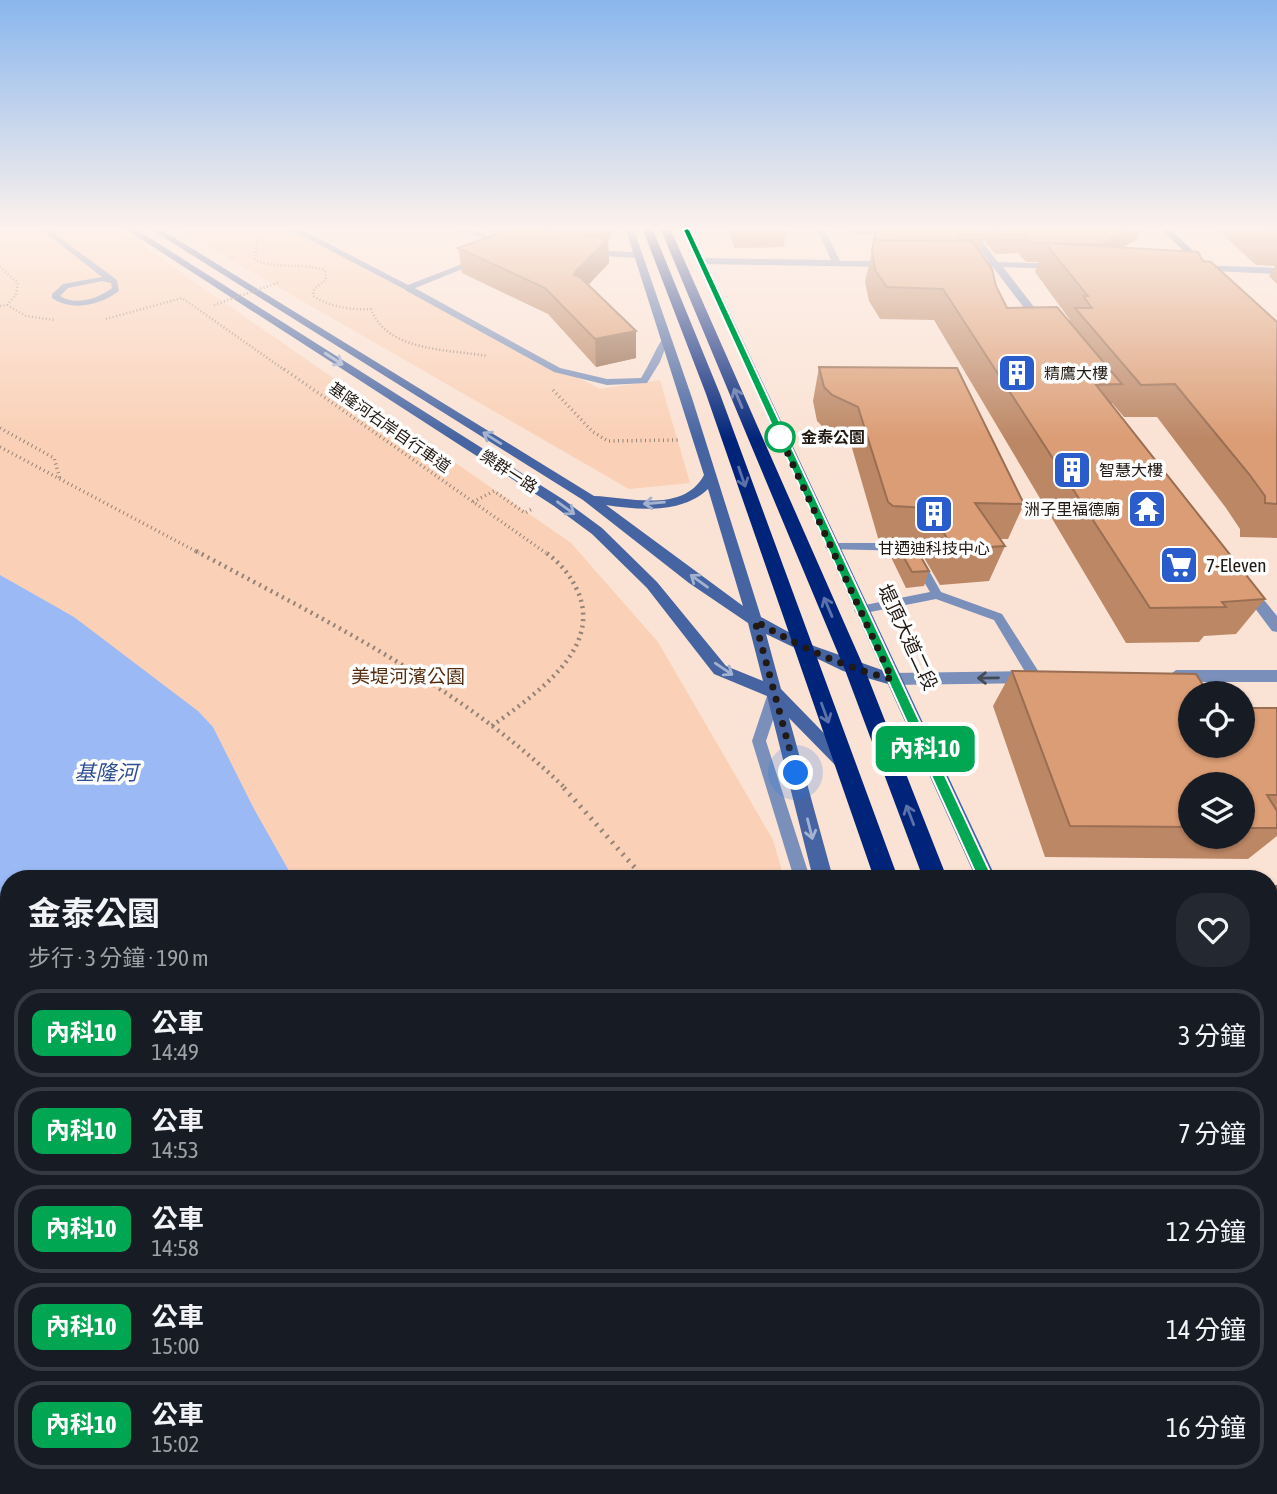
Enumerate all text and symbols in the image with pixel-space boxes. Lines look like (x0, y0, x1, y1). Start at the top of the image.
one-way arrow (323, 352, 343, 366)
building icon: 精鷹大樓 (996, 352, 1038, 394)
place label: 精鷹大樓 (1044, 364, 1108, 382)
street label: 基隆河右岸自行車道 (326, 378, 454, 476)
one-way arrow (731, 388, 744, 410)
marker: 金泰公園 (765, 422, 795, 452)
place label: 金泰公園 (801, 428, 865, 446)
one-way arrow (483, 430, 503, 444)
street label: 樂群一路 (477, 446, 541, 496)
building icon: 智慧大樓 (1051, 449, 1093, 491)
place label: 智慧大樓 (1099, 461, 1163, 479)
one-way arrow (737, 465, 750, 487)
temple icon: 洲子里福德廟 (1126, 488, 1168, 530)
building icon: 甘迺迪科技中心 (913, 493, 955, 535)
one-way arrow (643, 497, 666, 510)
place label: 洲子里福德廟 (1024, 500, 1120, 518)
one-way arrow (556, 501, 575, 515)
place label: 甘迺迪科技中心 (878, 539, 990, 557)
supermarket icon: 7-Eleven (1158, 544, 1200, 586)
place label: 7-Eleven (1206, 554, 1267, 576)
one-way arrow (690, 574, 709, 588)
street label: 堤頂大道二段 (874, 581, 942, 693)
one-way arrow (821, 597, 834, 619)
one-way arrow (714, 662, 733, 677)
park label: 美堤河濱公園 (351, 665, 465, 687)
one-way arrow (977, 671, 1000, 685)
map controls (1178, 681, 1255, 849)
button: locate (1178, 681, 1255, 758)
one-way arrow (820, 701, 833, 723)
line badge: 內科10 (876, 726, 974, 772)
text: 內科10 (890, 735, 960, 762)
your location (778, 755, 813, 790)
water label: 基隆河 (75, 760, 141, 784)
button: layers (1178, 772, 1255, 849)
one-way arrow (903, 804, 916, 826)
one-way arrow (804, 817, 817, 840)
button: heart (1176, 893, 1250, 967)
text: 金泰公園 (28, 894, 160, 932)
text: 步行 · 3 分鐘 · 190 m (28, 945, 209, 971)
text: 公車 (152, 1008, 204, 1038)
text: 內科10 (46, 1019, 117, 1046)
text: 3 分鐘 (1178, 1021, 1246, 1051)
text: 14:49 (152, 1039, 199, 1065)
text: 公車 (152, 1106, 204, 1136)
text: 內科10 (46, 1117, 117, 1144)
text: 7 分鐘 (1178, 1119, 1246, 1149)
text: 14:53 (152, 1137, 199, 1163)
text: 公車 (152, 1204, 204, 1234)
text: 內科10 (46, 1215, 117, 1242)
text: 12 分鐘 (1166, 1217, 1246, 1247)
text: 14:58 (152, 1235, 199, 1261)
text: 公車 (152, 1302, 204, 1332)
text: 內科10 (46, 1313, 117, 1340)
text: 14 分鐘 (1166, 1315, 1246, 1345)
text: 15:00 (152, 1333, 199, 1359)
text: 公車 (152, 1400, 204, 1430)
text: 內科10 (46, 1411, 117, 1438)
text: 16 分鐘 (1166, 1413, 1246, 1443)
text: 15:02 (152, 1431, 199, 1457)

